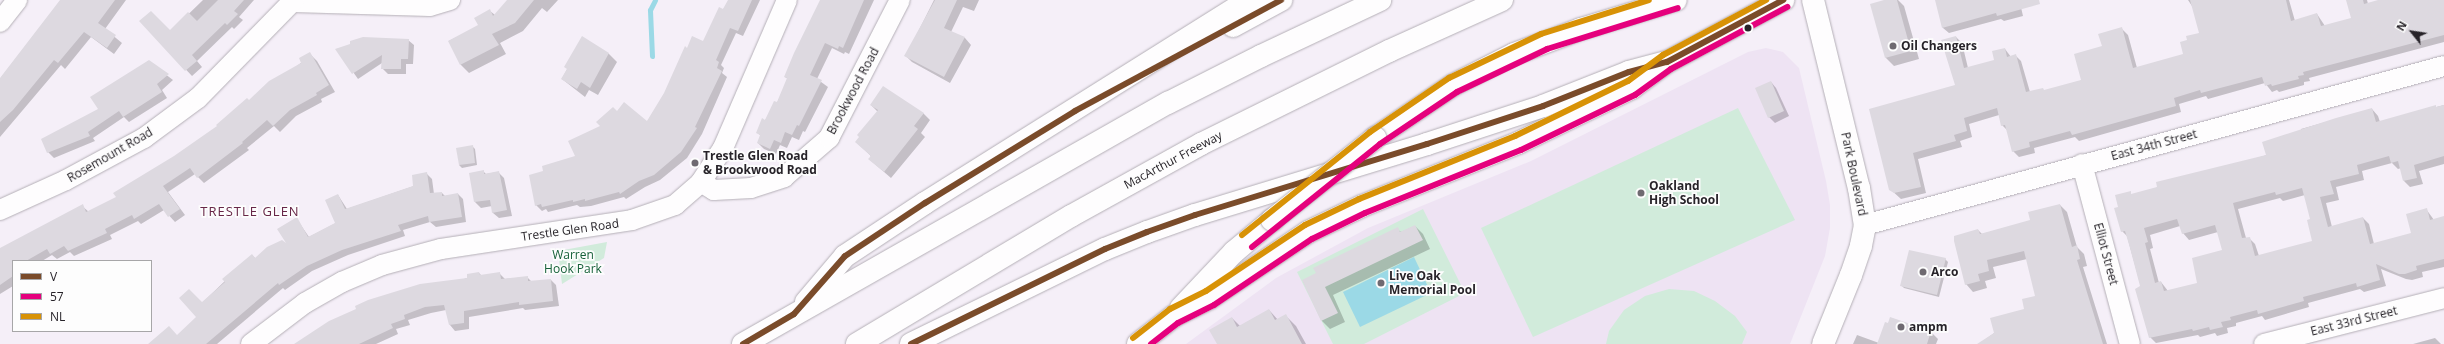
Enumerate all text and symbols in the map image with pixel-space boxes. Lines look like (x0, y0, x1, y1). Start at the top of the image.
north arrow (2392, 12, 2432, 52)
text: N (2392, 18, 2410, 33)
unlabelled marker (1743, 23, 1753, 33)
place label: Oil Changers (1901, 39, 1977, 53)
marker: Oil Changers (1888, 41, 1898, 51)
street label: Brookwood Road (824, 45, 882, 137)
street label: Rosemount Road (65, 125, 155, 185)
street label: East 34th Street (2109, 127, 2199, 163)
street label: MacArthur Freeway (1121, 128, 1225, 192)
street label: Park Boulevard (1838, 131, 1870, 217)
place label: Trestle Glen Road & Brookwood Road (703, 149, 817, 177)
marker: Trestle Glen Road & Brookwood Road (690, 158, 700, 168)
place label: Oakland High School (1649, 179, 1719, 207)
marker: Oakland High School (1636, 188, 1646, 198)
district label: TRESTLE GLEN (200, 203, 300, 219)
street label: Trestle Glen Road (520, 216, 620, 244)
street label: Elliot Street (2091, 221, 2121, 287)
park label: Warren Hook Park (544, 248, 602, 276)
legend (12, 260, 152, 332)
place label: Arco (1931, 265, 1958, 279)
marker: Arco (1918, 267, 1928, 277)
text: V (50, 268, 57, 285)
place label: Live Oak Memorial Pool (1389, 269, 1476, 297)
marker: Live Oak Memorial Pool (1376, 278, 1386, 288)
text: 57 (50, 288, 64, 305)
street label: East 33rd Street (2309, 303, 2399, 339)
text: NL (50, 308, 65, 325)
place label: ampm (1909, 320, 1947, 334)
marker: ampm (1896, 322, 1906, 332)

